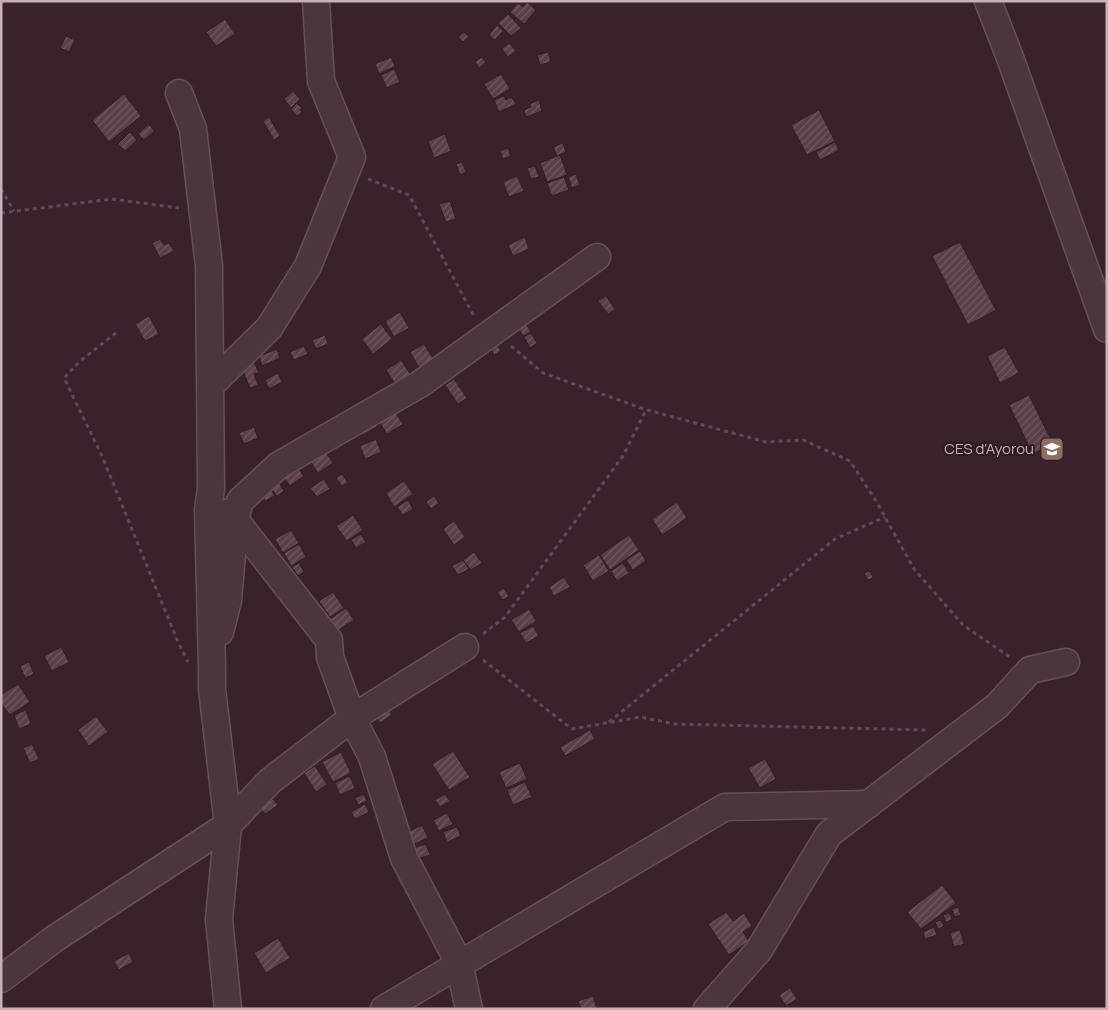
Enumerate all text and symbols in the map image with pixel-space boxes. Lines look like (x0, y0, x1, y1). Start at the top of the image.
school or university icon: CES d'Ayorou (1039, 436, 1065, 462)
place label: CES d'Ayorou (944, 438, 1034, 459)

